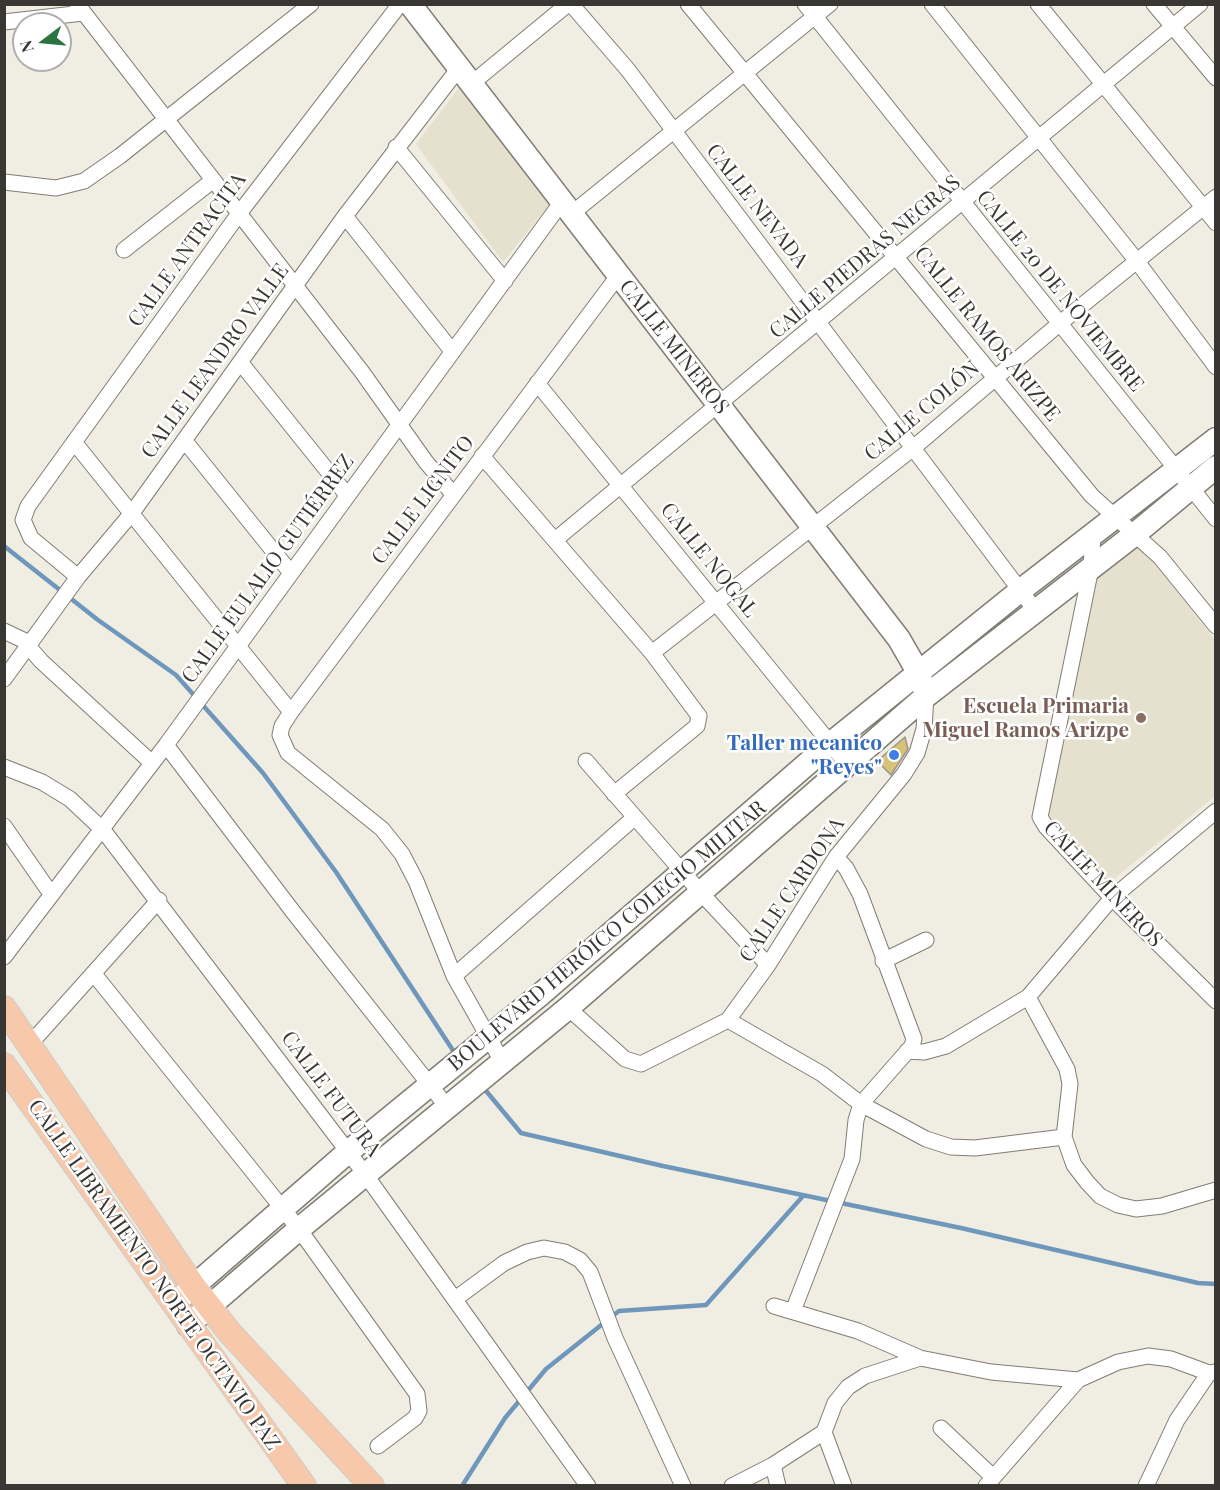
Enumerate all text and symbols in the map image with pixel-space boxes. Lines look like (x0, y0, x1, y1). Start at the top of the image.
north arrow (12, 12, 72, 72)
text: N (14, 38, 38, 55)
street label: CALLE NEVADA (701, 139, 813, 273)
street label: CALLE ANTRACITA (123, 168, 251, 332)
street label: CALLE PIEDRAS NEGRAS (765, 170, 965, 344)
street label: CALLE 20 DE NOVIEMBRE (971, 185, 1149, 397)
street label: CALLE RAMOS ARIZPE (909, 241, 1065, 427)
street label: CALLE LEANDRO VALLE (136, 259, 294, 463)
street label: CALLE MINEROS (614, 275, 734, 419)
street label: CALLE COLÓN (859, 356, 985, 466)
street label: CALLE LIGNITO (366, 431, 480, 569)
street label: CALLE EULALIO GUTIÉRREZ (176, 450, 360, 688)
street label: CALLE NOGAL (655, 498, 763, 622)
place label: Escuela Primaria Miguel Ramos Arizpe (922, 693, 1129, 743)
marker: Escuela Primaria Miguel Ramos Arizpe (1134, 711, 1148, 725)
place label: Taller mecanico "Reyes" (727, 730, 882, 780)
marker: Taller mecanico "Reyes" (887, 748, 901, 762)
street label: BOULEVARD HERÓICO COLEGIO MILITAR (443, 795, 771, 1077)
street label: CALLE CARDONA (734, 813, 850, 967)
street label: CALLE MINEROS (1038, 816, 1168, 952)
street label: CALLE FUTURA (276, 1026, 386, 1162)
street label: CALLE LIBRAMIENTO NORTE OCTAVIO PAZ (22, 1095, 286, 1455)

